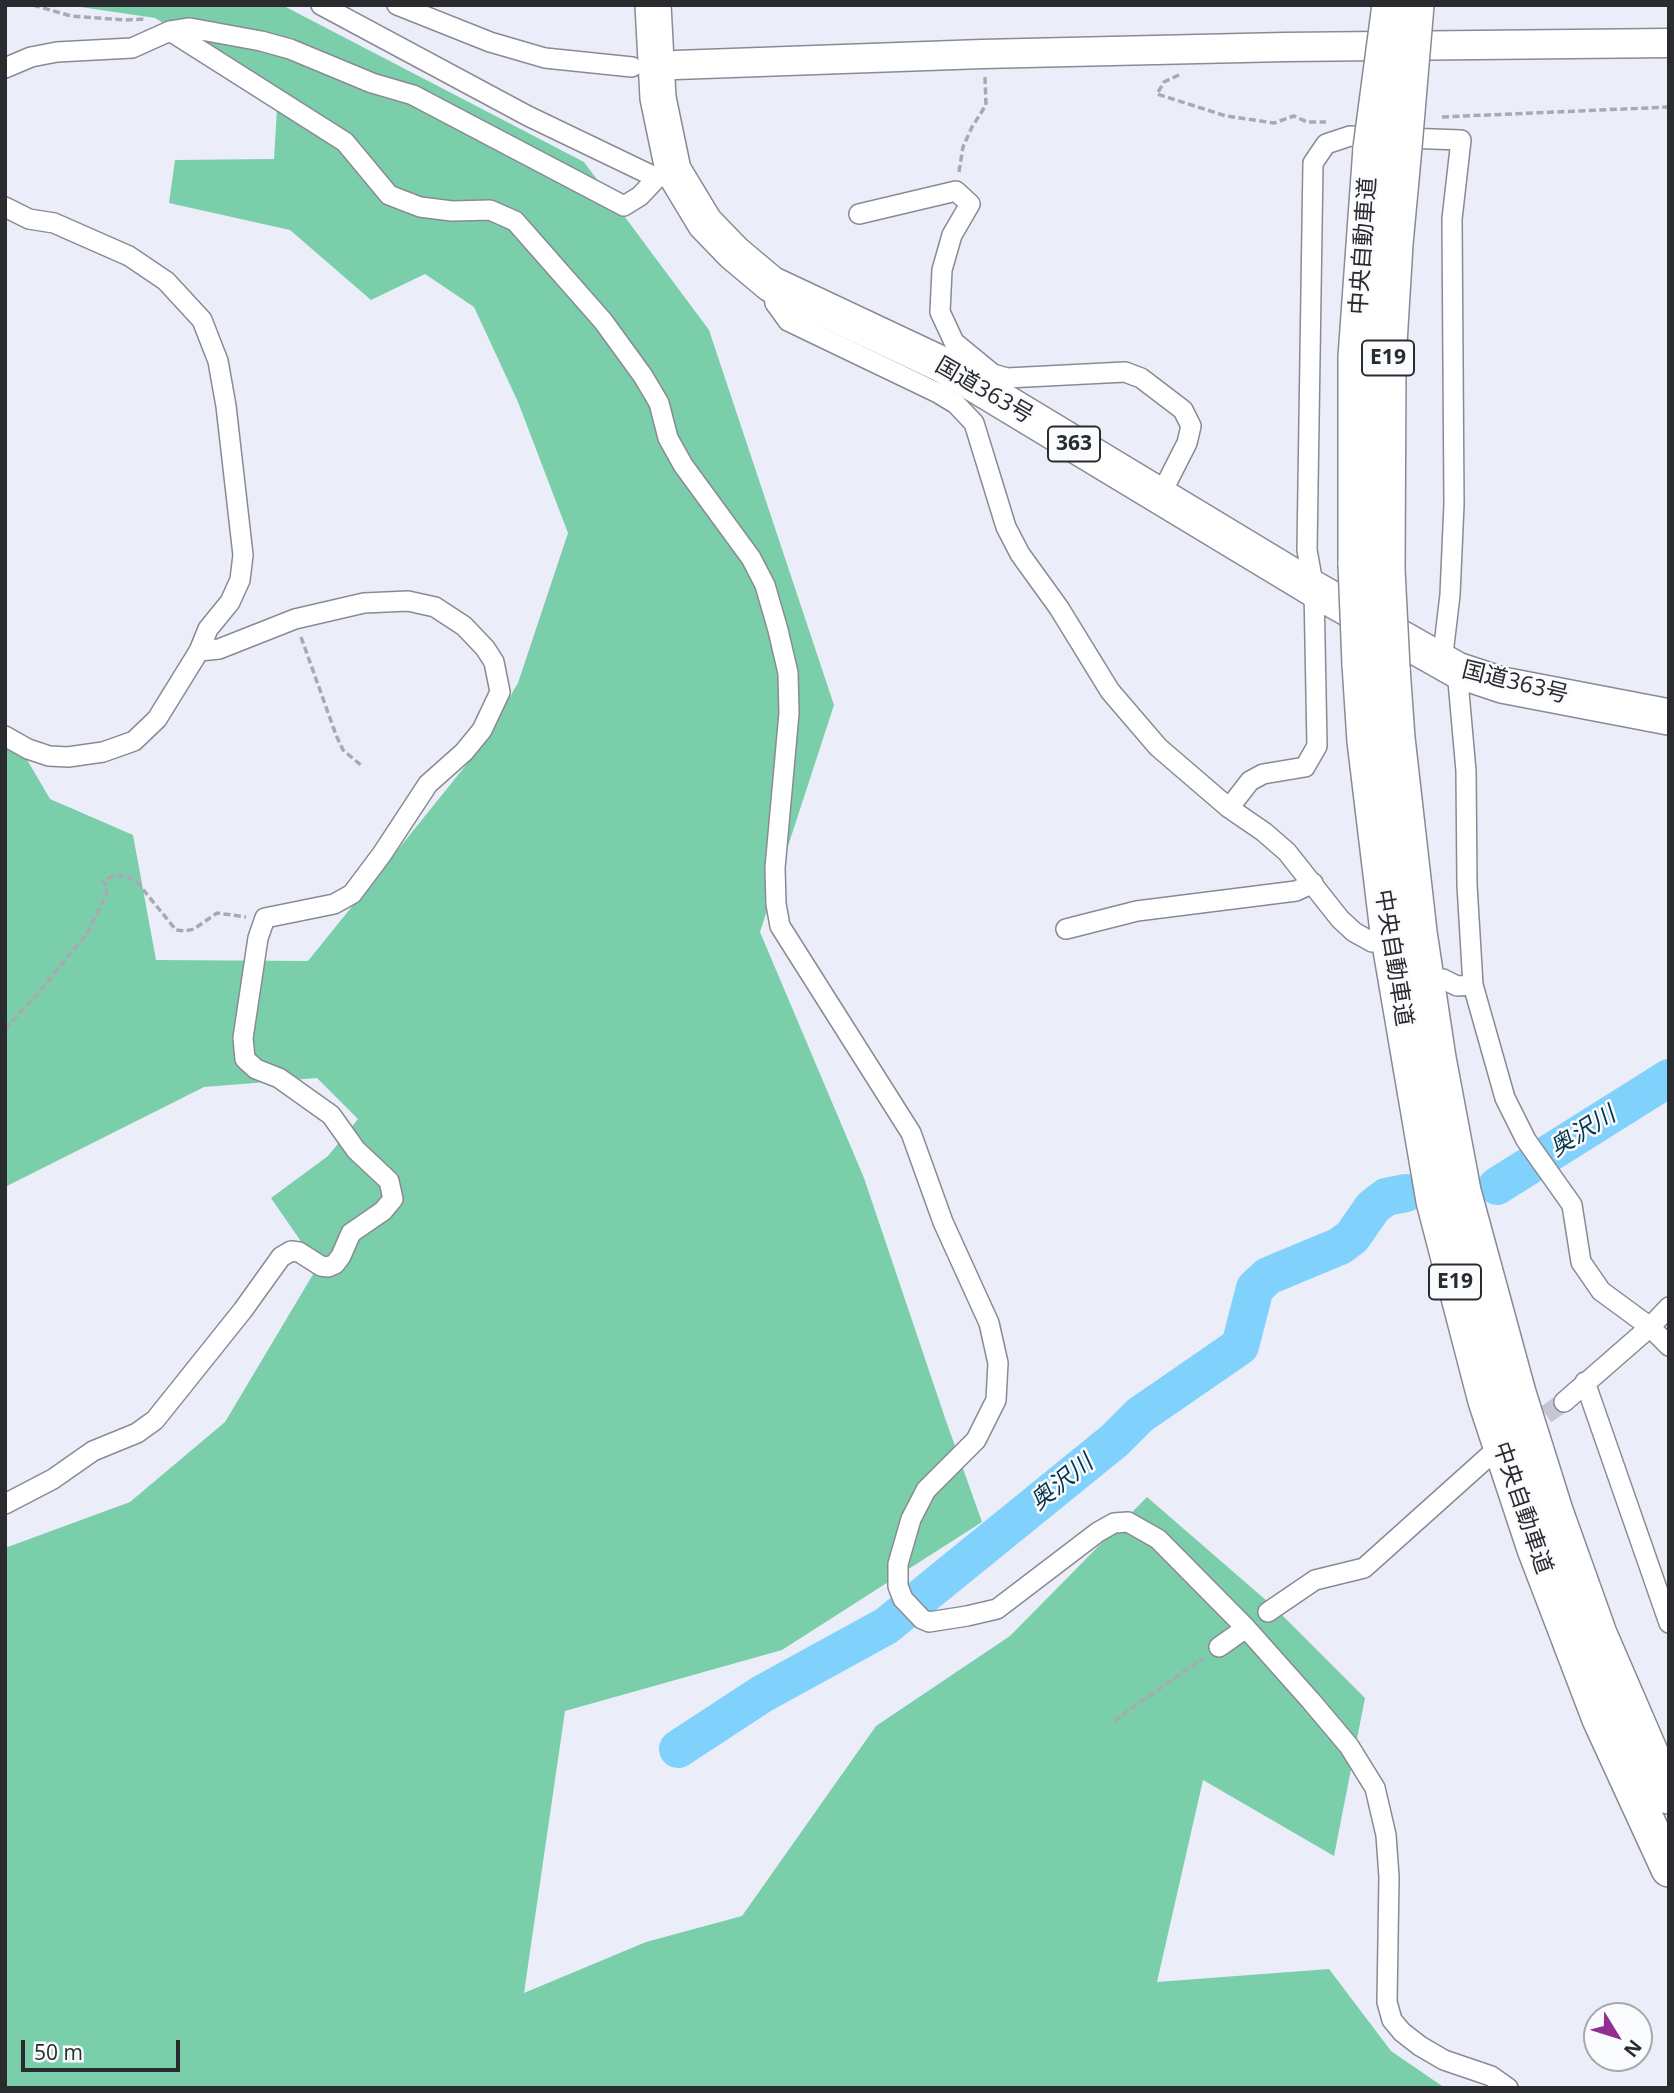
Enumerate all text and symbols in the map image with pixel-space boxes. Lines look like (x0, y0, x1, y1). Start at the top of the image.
street label: 中央自動車道 (1345, 176, 1383, 316)
road number: E19 (1362, 340, 1414, 376)
street label: 国道363号 (930, 352, 1038, 430)
road number: 363 (1048, 426, 1100, 462)
street label: 国道363号 (1459, 656, 1571, 710)
street label: 中央自動車道 (1369, 888, 1417, 1028)
water label: 奥沢川 (1545, 1101, 1621, 1163)
road number: E19 (1429, 1264, 1481, 1300)
street label: 中央自動車道 (1486, 1438, 1558, 1578)
water label: 奥沢川 (1025, 1449, 1099, 1517)
north arrow (1583, 2002, 1653, 2072)
scale bar (24, 2026, 184, 2070)
text: N (1618, 2035, 1648, 2063)
text: 50 m (34, 2038, 83, 2066)

